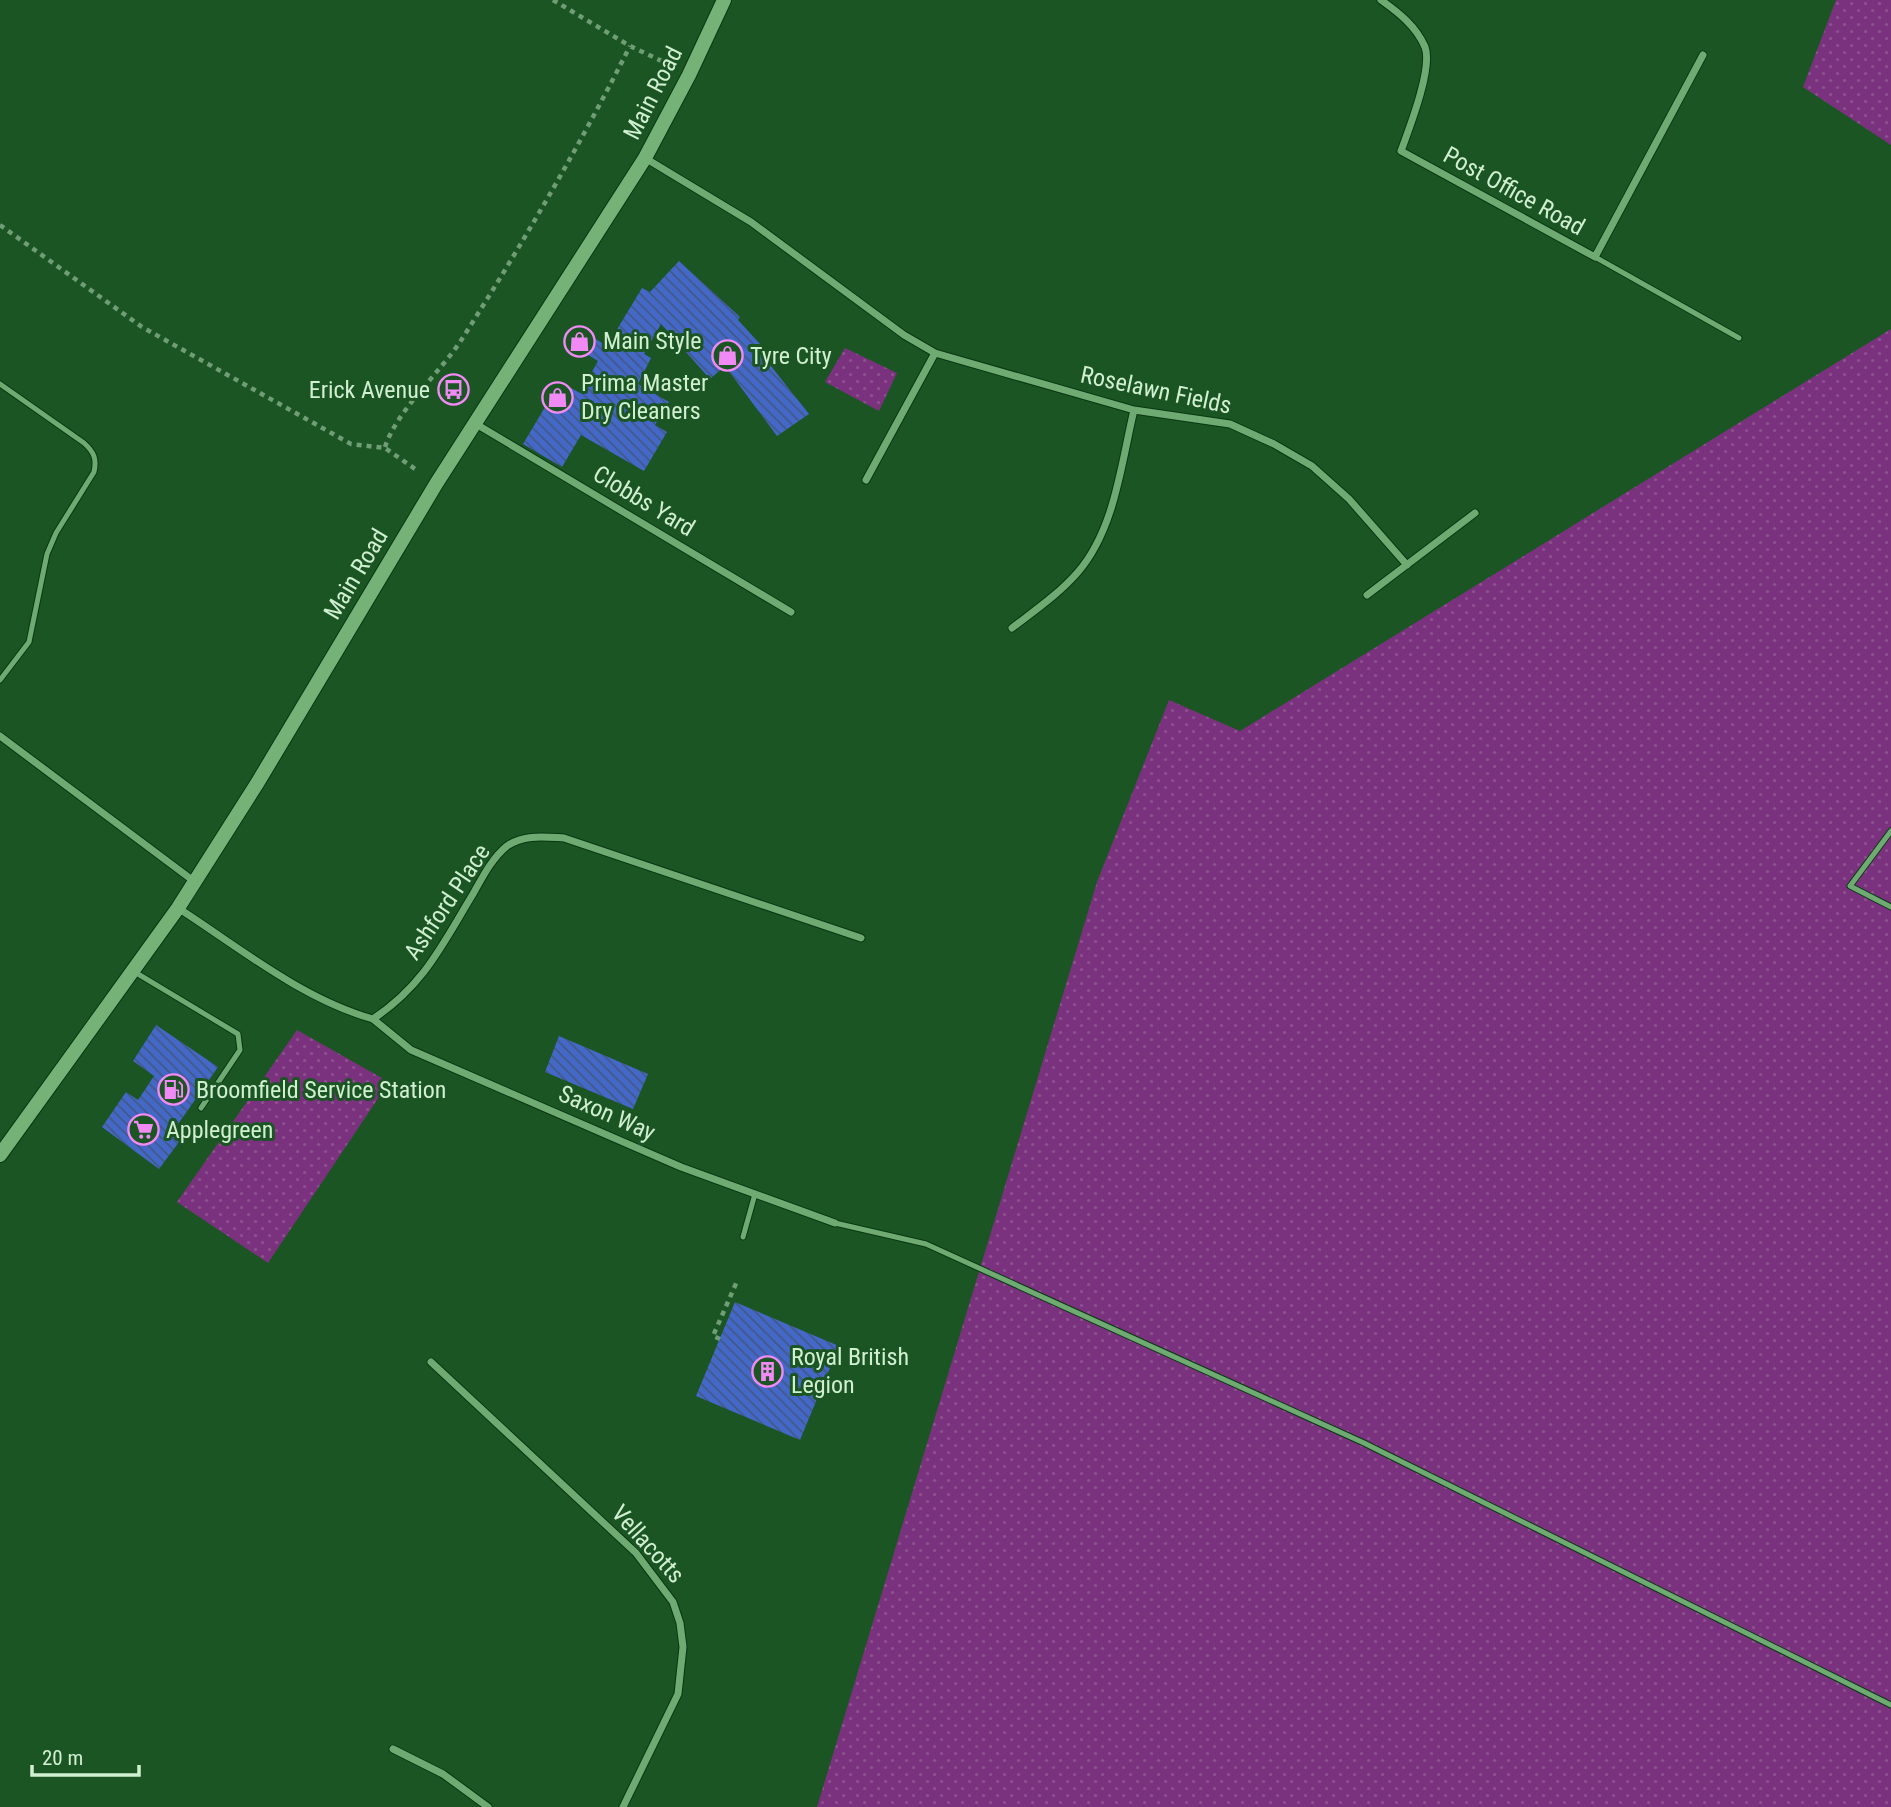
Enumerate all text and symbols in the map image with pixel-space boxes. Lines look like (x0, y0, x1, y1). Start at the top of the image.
street label: Main Road (618, 42, 688, 144)
street label: Post Office Road (1439, 141, 1589, 241)
shop icon: Main Style (563, 324, 597, 358)
place label: Main Style (603, 327, 702, 355)
shop icon: Tyre City (710, 339, 744, 373)
place label: Tyre City (750, 342, 832, 370)
street label: Roselawn Fields (1078, 360, 1234, 420)
place label: Prima Master Dry Cleaners (581, 369, 708, 425)
bus stop icon: Erick Avenue (436, 373, 470, 407)
place label: Erick Avenue (309, 376, 430, 404)
shop icon: Prima Master Dry Cleaners (541, 380, 575, 414)
street label: Clobbs Yard (588, 460, 700, 542)
street label: Main Road (318, 524, 394, 624)
street label: Ashford Place (398, 839, 496, 965)
fuel station icon: Broomfield Service Station (156, 1073, 190, 1107)
place label: Broomfield Service Station (196, 1076, 446, 1104)
street label: Saxon Way (554, 1079, 660, 1147)
supermarket icon: Applegreen (126, 1113, 160, 1147)
place label: Applegreen (166, 1116, 273, 1144)
place label: Royal British Legion (791, 1343, 909, 1399)
building icon: Royal British Legion (751, 1354, 785, 1388)
street label: Vellacotts (606, 1499, 690, 1589)
scale bar (32, 1734, 138, 1778)
text: 20 m (42, 1746, 83, 1770)

